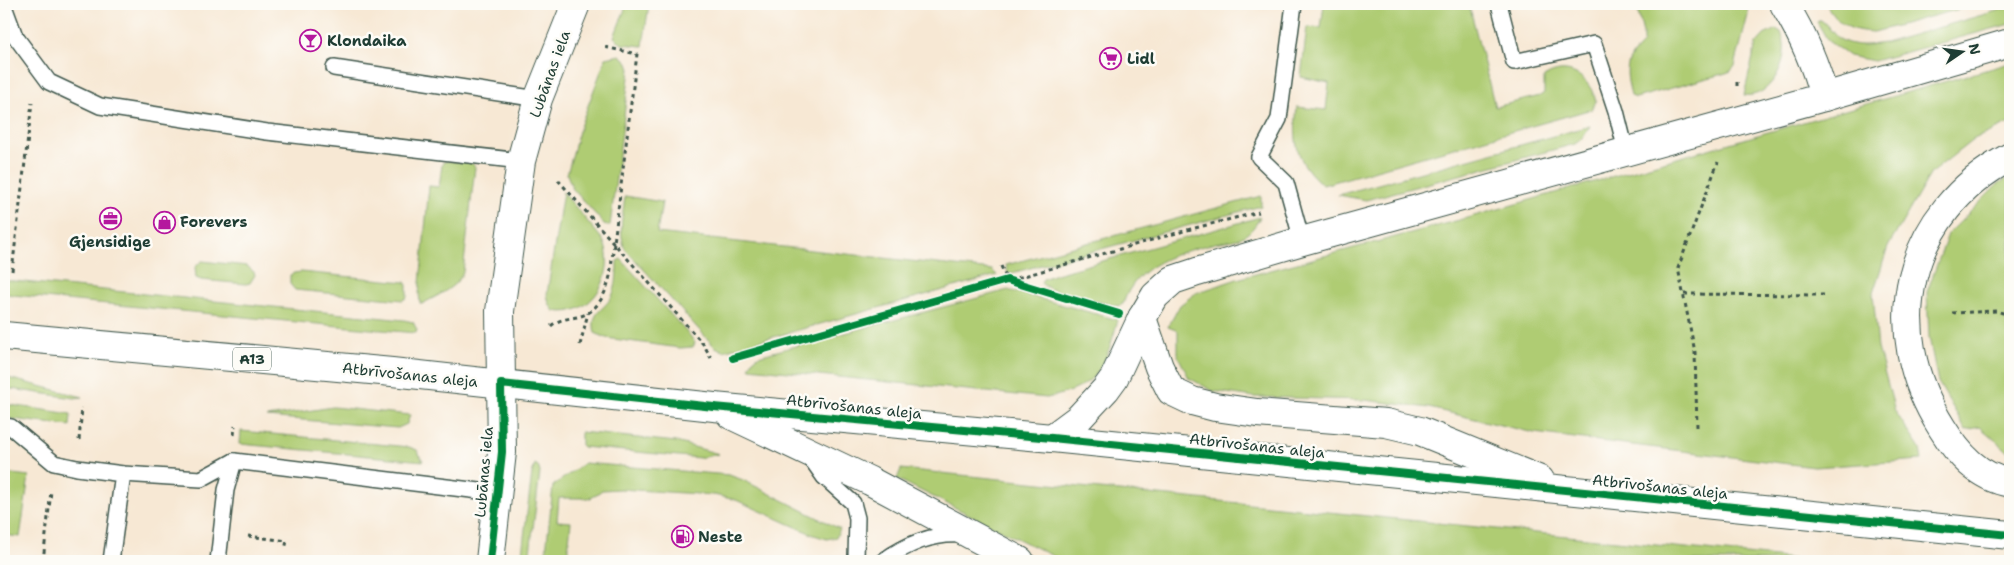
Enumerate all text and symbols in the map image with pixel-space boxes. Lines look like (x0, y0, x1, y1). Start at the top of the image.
street label: Lubānas iela (525, 27, 575, 120)
north arrow (1936, 28, 1986, 78)
bar icon: Klondaika (299, 29, 323, 53)
place label: Klondaika (327, 31, 407, 51)
text: N (1965, 42, 1985, 57)
supermarket icon: Lidl (1099, 47, 1123, 71)
place label: Lidl (1127, 49, 1155, 69)
office icon: Gjensidige (98, 207, 122, 231)
shop icon: Forevers (152, 210, 176, 234)
place label: Forevers (180, 212, 248, 232)
place label: Gjensidige (69, 232, 151, 252)
road number: A13 (233, 348, 271, 370)
street label: Atbrīvošanas aleja (341, 358, 479, 392)
street label: Atbrīvošanas aleja (785, 390, 923, 424)
street label: Lubānas iela (470, 425, 498, 518)
street label: Atbrīvošanas aleja (1188, 429, 1326, 463)
street label: Atbrīvošanas aleja (1591, 470, 1729, 504)
fuel station icon: Neste (670, 525, 694, 549)
place label: Neste (698, 527, 743, 547)

